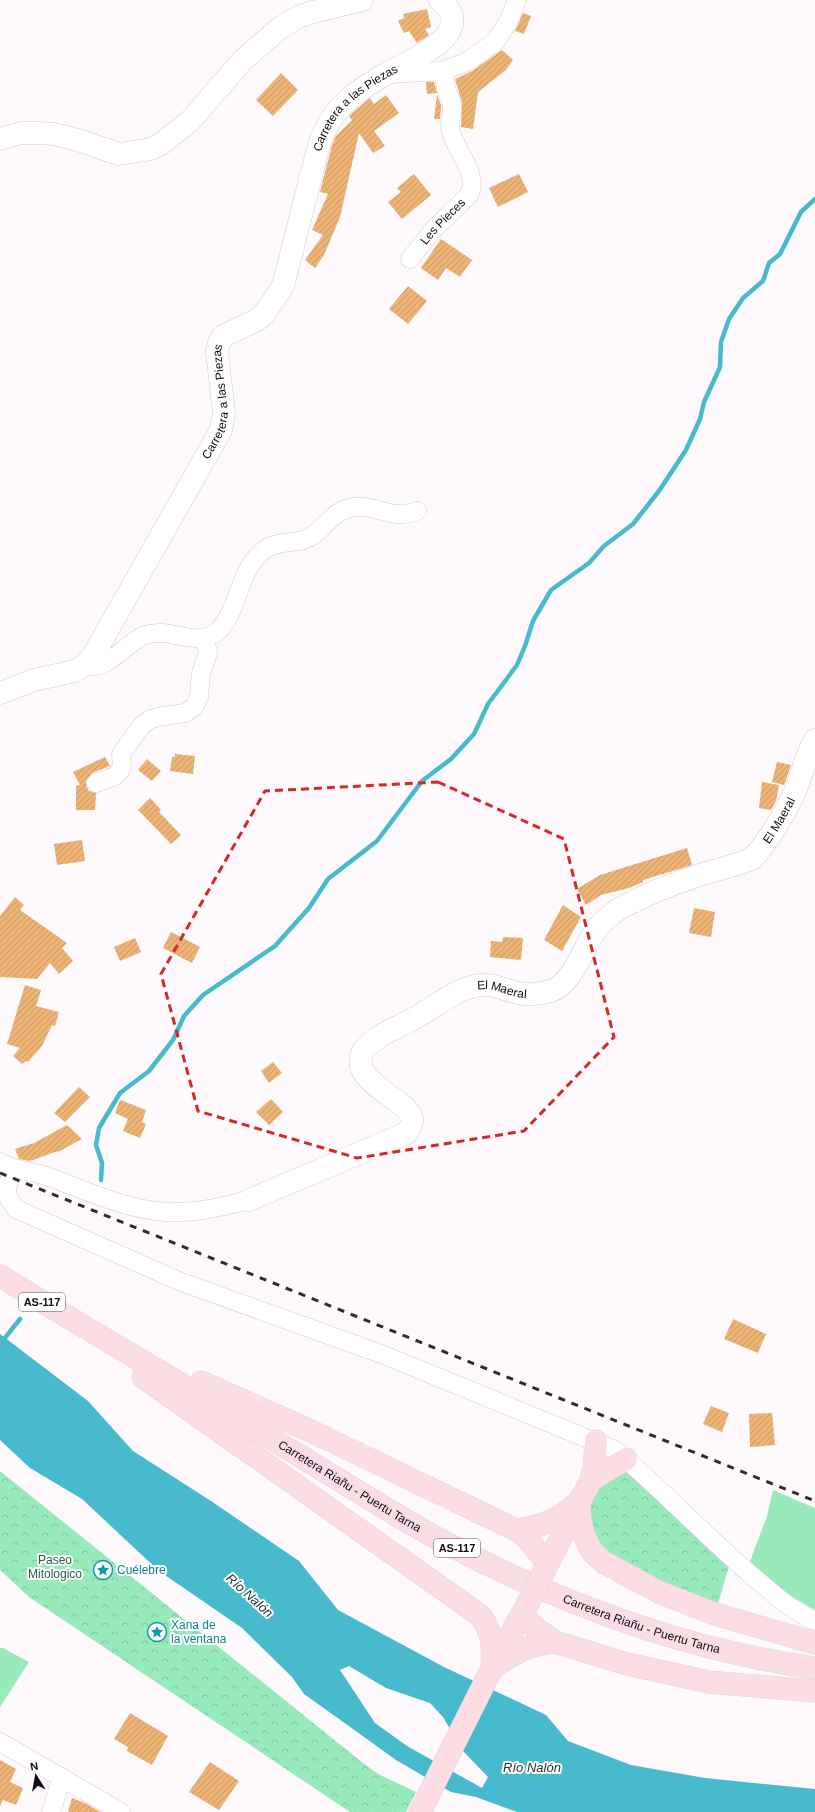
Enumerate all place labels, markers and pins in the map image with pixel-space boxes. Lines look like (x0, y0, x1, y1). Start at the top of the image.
place icon: Cuélebre (92, 1559, 114, 1581)
place label: Cuélebre (117, 1563, 166, 1577)
place label: Xana de la ventana (171, 1618, 227, 1646)
place icon: Xana de la ventana (146, 1621, 168, 1643)

